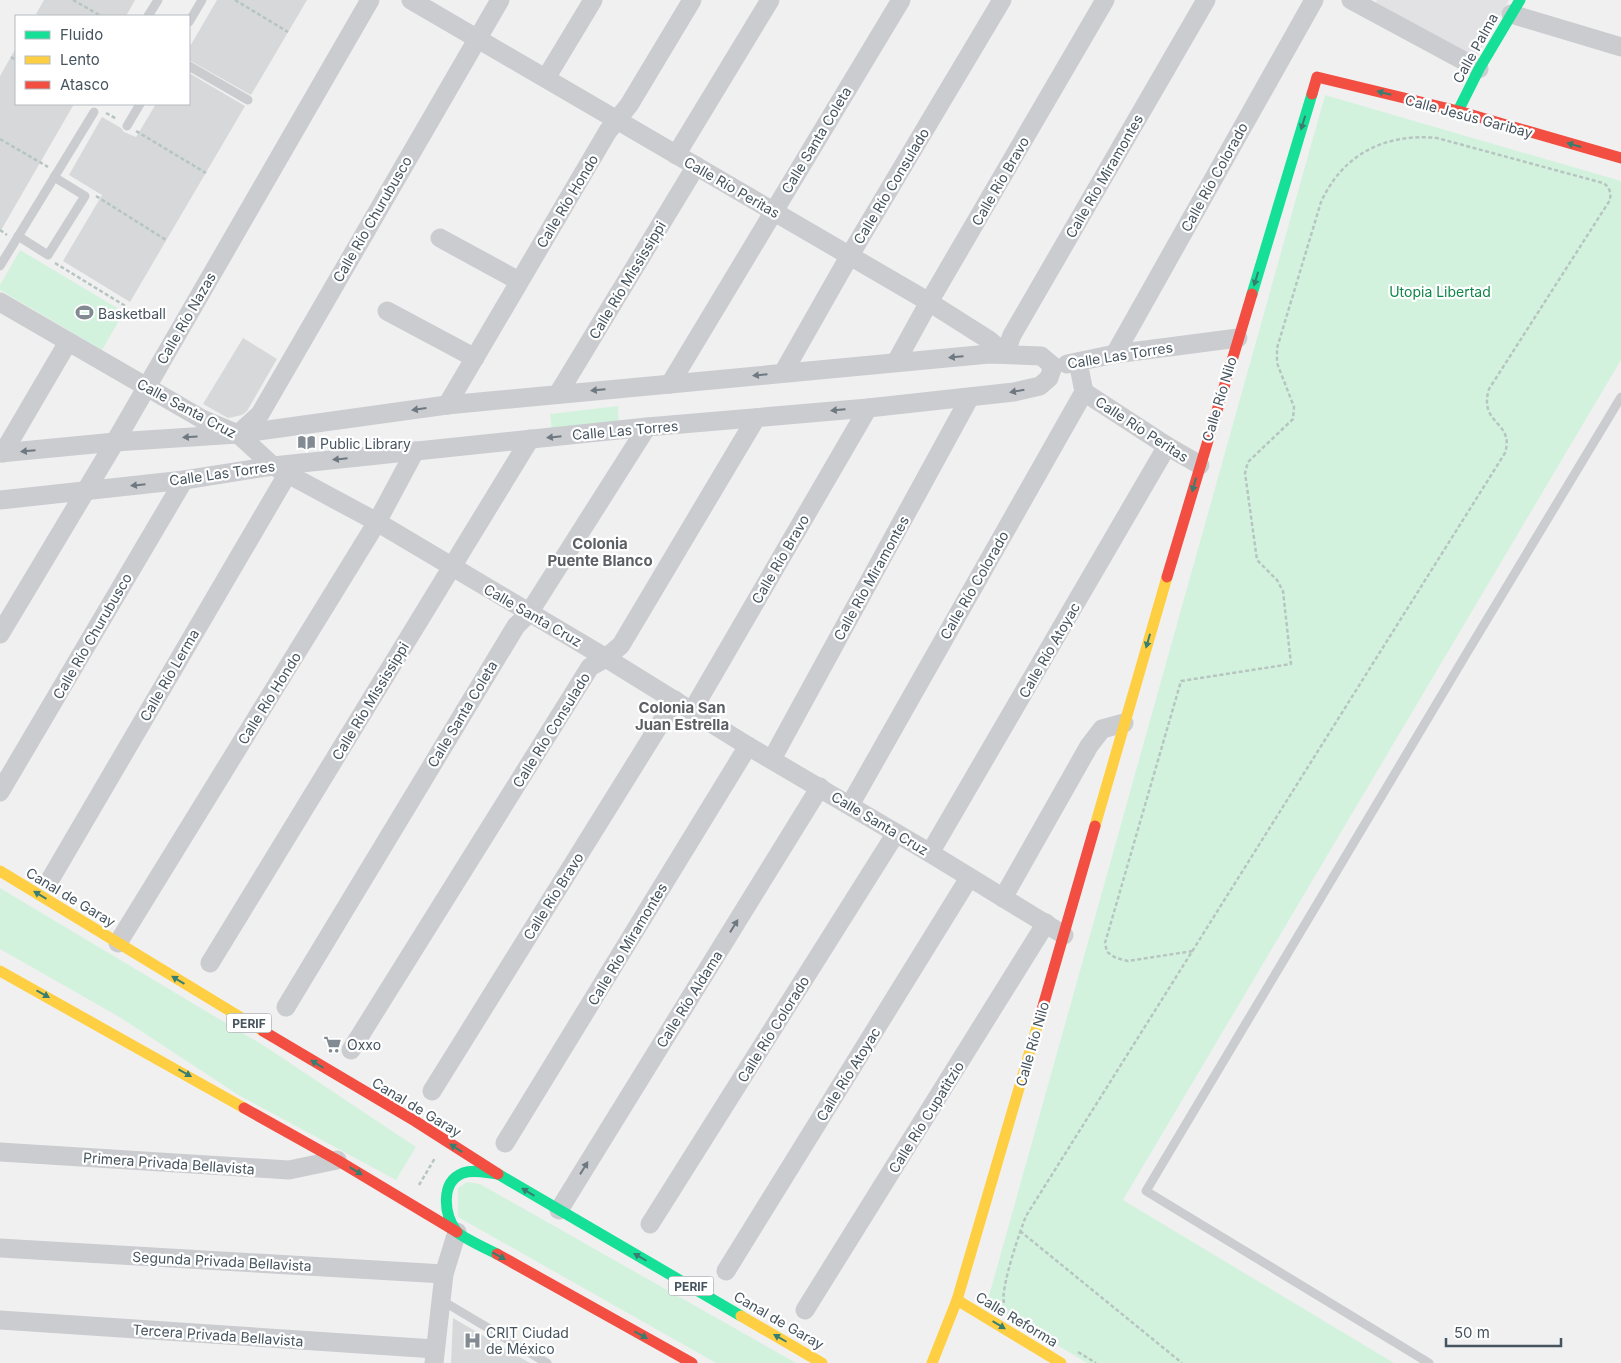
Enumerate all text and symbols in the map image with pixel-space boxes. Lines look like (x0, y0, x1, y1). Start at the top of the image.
street label: Calle Palma (1449, 10, 1501, 86)
legend (15, 15, 190, 105)
text: Fluido (60, 25, 103, 44)
text: Lento (60, 50, 100, 69)
text: Atasco (60, 75, 109, 94)
street label: Calle Santa Coleta (777, 84, 855, 196)
one-way arrow (1376, 89, 1391, 97)
street label: Calle Jesús Garibay (1403, 91, 1535, 141)
street label: Calle Río Miramontes (1062, 111, 1146, 241)
one-way arrow (1298, 116, 1306, 131)
street label: Calle Río Colorado (1177, 119, 1251, 235)
street label: Calle Río Consulado (850, 125, 932, 247)
street label: Calle Río Bravo (968, 134, 1032, 228)
one-way arrow (1567, 140, 1582, 148)
street label: Calle Río Hondo (532, 151, 602, 251)
street label: Calle Río Churubusco (329, 153, 415, 285)
street label: Calle Río Peritas (681, 153, 783, 221)
street label: Calle Río Mississippi (585, 218, 669, 342)
street label: Calle Río Nazas (153, 269, 219, 367)
one-way arrow (1251, 272, 1259, 287)
park label: Utopia Libertad (1389, 283, 1491, 300)
sports icon: Basketball (74, 303, 94, 323)
place label: Basketball (98, 305, 166, 322)
street label: Calle Las Torres (1066, 338, 1174, 372)
one-way arrow (948, 353, 964, 361)
street label: Calle Río Nilo (1198, 355, 1240, 443)
one-way arrow (751, 371, 767, 379)
street label: Calle Santa Cruz (134, 375, 240, 441)
one-way arrow (589, 387, 605, 395)
one-way arrow (1008, 387, 1024, 395)
street label: Calle Río Peritas (1092, 393, 1192, 465)
one-way arrow (410, 405, 426, 413)
one-way arrow (830, 407, 846, 415)
street label: Calle Las Torres (571, 417, 679, 443)
library icon: Public Library (296, 433, 316, 453)
one-way arrow (546, 433, 562, 441)
one-way arrow (181, 434, 197, 442)
place label: Public Library (320, 435, 411, 452)
one-way arrow (19, 447, 35, 455)
one-way arrow (332, 455, 348, 463)
street label: Calle Las Torres (168, 457, 276, 489)
one-way arrow (1189, 477, 1197, 492)
one-way arrow (129, 481, 145, 489)
street label: Calle Río Bravo (748, 512, 812, 606)
street label: Calle Río Miramontes (830, 513, 912, 643)
street label: Calle Río Colorado (936, 528, 1012, 642)
district label: Colonia Puente Blanco (547, 534, 653, 570)
street label: Calle Río Churubusco (49, 570, 135, 702)
street label: Calle Santa Cruz (481, 580, 585, 650)
street label: Calle Río Atoyac (1015, 599, 1083, 701)
street label: Calle Río Lerma (136, 626, 202, 724)
one-way arrow (1144, 633, 1152, 648)
street label: Calle Río Mississippi (328, 639, 412, 763)
street label: Calle Río Hondo (234, 649, 304, 747)
street label: Calle Santa Coleta (423, 658, 501, 770)
street label: Calle Río Consulado (509, 669, 593, 791)
district label: Colonia San Juan Estrella (635, 698, 729, 734)
street label: Calle Santa Cruz (828, 787, 932, 859)
street label: Calle Río Bravo (519, 849, 587, 943)
street label: Canal de Garay (23, 864, 119, 930)
street label: Calle Río Miramontes (584, 880, 670, 1008)
one-way arrow (33, 891, 46, 900)
one-way arrow (730, 919, 739, 933)
street label: Calle Río Aldama (652, 947, 726, 1051)
street label: Calle Río Colorado (733, 973, 813, 1085)
one-way arrow (172, 975, 185, 984)
one-way arrow (35, 990, 50, 998)
street label: Calle Río Nilo (1012, 1000, 1052, 1088)
road number: PERIF (226, 1014, 272, 1032)
street label: Calle Río Atoyac (812, 1024, 884, 1124)
supermarket icon: Oxxo (323, 1034, 343, 1054)
place label: Oxxo (347, 1036, 381, 1053)
street label: Calle Río Cupatitzio (885, 1058, 967, 1176)
one-way arrow (311, 1060, 324, 1069)
one-way arrow (178, 1069, 191, 1078)
street label: Canal de Garay (369, 1074, 465, 1140)
one-way arrow (450, 1143, 463, 1153)
street label: Primera Privada Bellavista (83, 1149, 255, 1177)
one-way arrow (580, 1162, 589, 1175)
one-way arrow (350, 1167, 363, 1176)
one-way arrow (522, 1187, 535, 1196)
street label: Segunda Privada Bellavista (132, 1248, 312, 1274)
one-way arrow (493, 1251, 506, 1260)
one-way arrow (633, 1253, 646, 1262)
road number: PERIF (668, 1276, 714, 1295)
street label: Canal de Garay (731, 1287, 827, 1353)
street label: Calle Reforma (973, 1288, 1061, 1350)
scale bar (1446, 1316, 1561, 1348)
street label: Tercera Privada Bellavista (132, 1321, 304, 1349)
one-way arrow (992, 1321, 1005, 1330)
text: 50 m (1454, 1323, 1490, 1342)
place label: CRIT Ciudad de México (486, 1324, 569, 1357)
hospital icon: CRIT Ciudad de México (462, 1330, 482, 1350)
one-way arrow (635, 1330, 648, 1339)
one-way arrow (774, 1334, 787, 1343)

